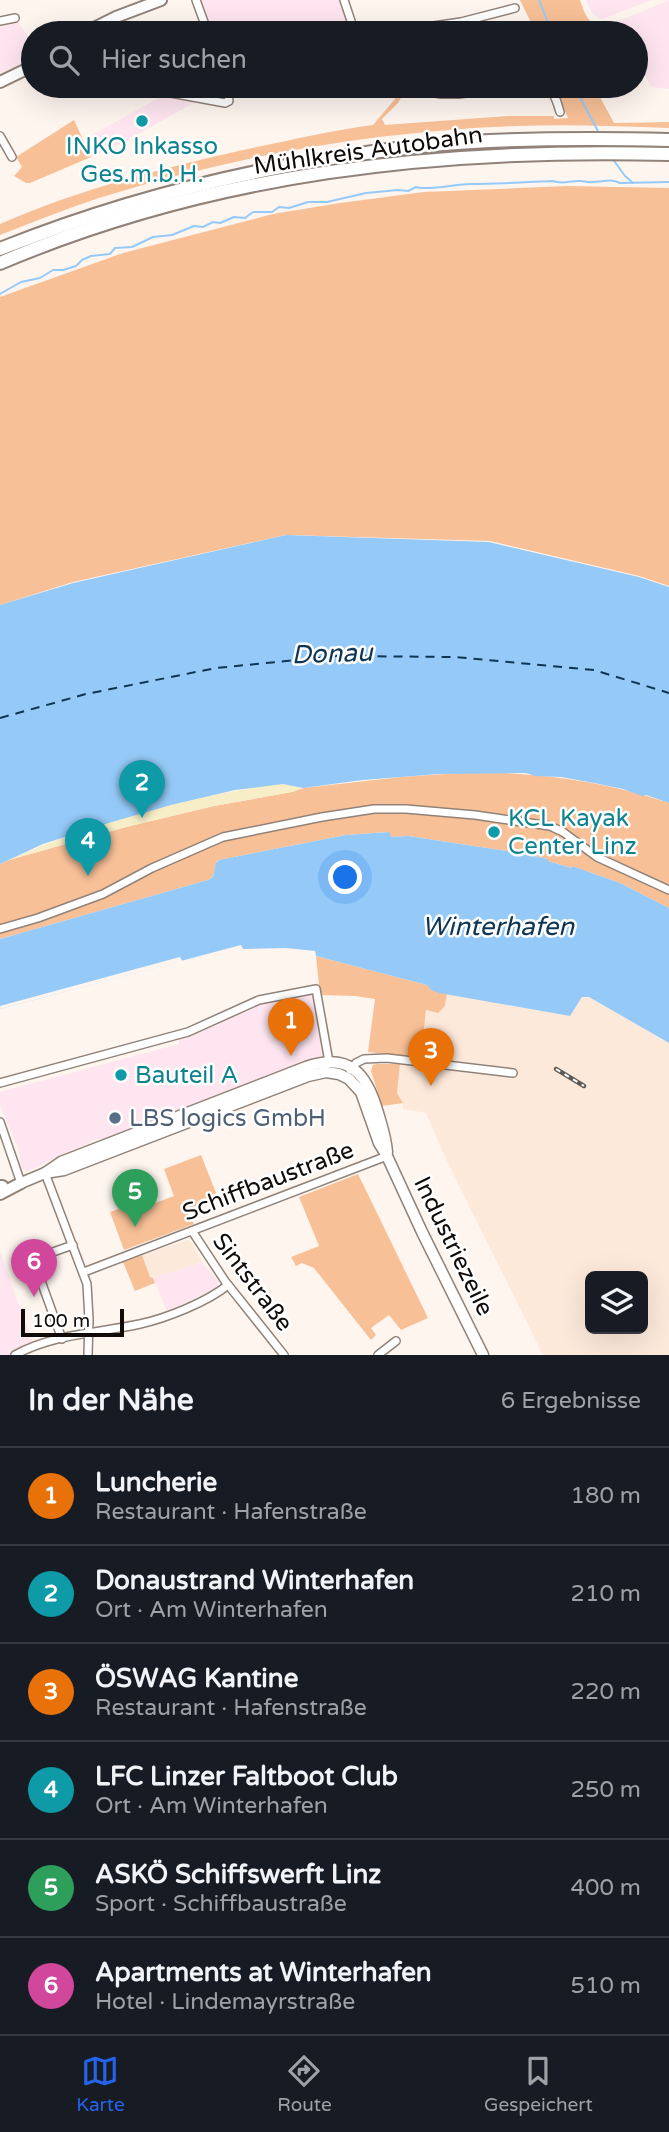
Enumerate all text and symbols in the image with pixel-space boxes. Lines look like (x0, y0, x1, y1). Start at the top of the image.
search box (21, 21, 648, 98)
icon: search (45, 41, 83, 79)
text: Hier suchen (101, 44, 247, 75)
marker: INKO Inkasso Ges.m.b.H. (134, 113, 150, 129)
street label: Mühlkreis Autobahn (252, 120, 484, 181)
place label: INKO Inkasso Ges.m.b.H. (66, 132, 218, 189)
water label: Donau (291, 637, 374, 670)
pin: 2 (119, 760, 165, 818)
place label: KCL Kayak Center Linz (508, 804, 637, 861)
pin: 4 (65, 818, 111, 876)
marker: KCL Kayak Center Linz (486, 824, 502, 840)
your location (328, 860, 362, 894)
water label: Winterhafen (422, 911, 575, 942)
pin: 1 (268, 998, 314, 1056)
pin: 3 (408, 1028, 454, 1086)
place label: Bauteil A (135, 1061, 238, 1090)
marker: Bauteil A (113, 1067, 129, 1083)
place label: LBS logics GmbH (129, 1104, 326, 1133)
marker: LBS logics GmbH (107, 1110, 123, 1126)
street label: Schiffbaustraße (178, 1135, 358, 1227)
pin: 5 (112, 1169, 158, 1227)
street label: Industriezeile (407, 1172, 500, 1321)
street label: Sintstraße (206, 1227, 299, 1337)
pin: 6 (11, 1239, 57, 1297)
map controls (585, 1271, 648, 1334)
button: layers (585, 1271, 648, 1334)
scale bar (21, 1306, 124, 1338)
text: 100 m (32, 1310, 90, 1332)
text: In der Nähe (28, 1382, 194, 1419)
text: 6 Ergebnisse (501, 1387, 641, 1415)
text: Luncherie (95, 1467, 217, 1498)
text: 1 (44, 1482, 58, 1510)
text: 180 m (571, 1482, 641, 1510)
text: Restaurant · Hafenstraße (95, 1498, 367, 1526)
text: Donaustrand Winterhafen (95, 1565, 414, 1596)
text: 2 (44, 1580, 58, 1608)
text: 210 m (571, 1580, 641, 1608)
text: Ort · Am Winterhafen (95, 1596, 328, 1624)
text: ÖSWAG Kantine (95, 1663, 298, 1694)
text: 3 (44, 1678, 58, 1706)
text: 220 m (571, 1678, 641, 1706)
text: Restaurant · Hafenstraße (95, 1694, 367, 1722)
text: LFC Linzer Faltboot Club (95, 1761, 398, 1792)
text: 4 (44, 1776, 58, 1804)
text: 250 m (571, 1776, 641, 1804)
text: Ort · Am Winterhafen (95, 1792, 328, 1820)
text: ASKÖ Schiffswerft Linz (95, 1859, 381, 1890)
text: 5 (44, 1874, 58, 1902)
text: 400 m (571, 1874, 641, 1902)
text: Sport · Schiffbaustraße (95, 1890, 347, 1918)
text: Apartments at Winterhafen (95, 1957, 432, 1988)
text: 6 (44, 1972, 58, 2000)
text: 510 m (571, 1972, 641, 2000)
text: Hotel · Lindemayrstraße (95, 1988, 355, 2016)
tab: Karte (76, 2052, 125, 2116)
tab: Route (277, 2052, 332, 2116)
tab: Gespeichert (484, 2052, 593, 2116)

